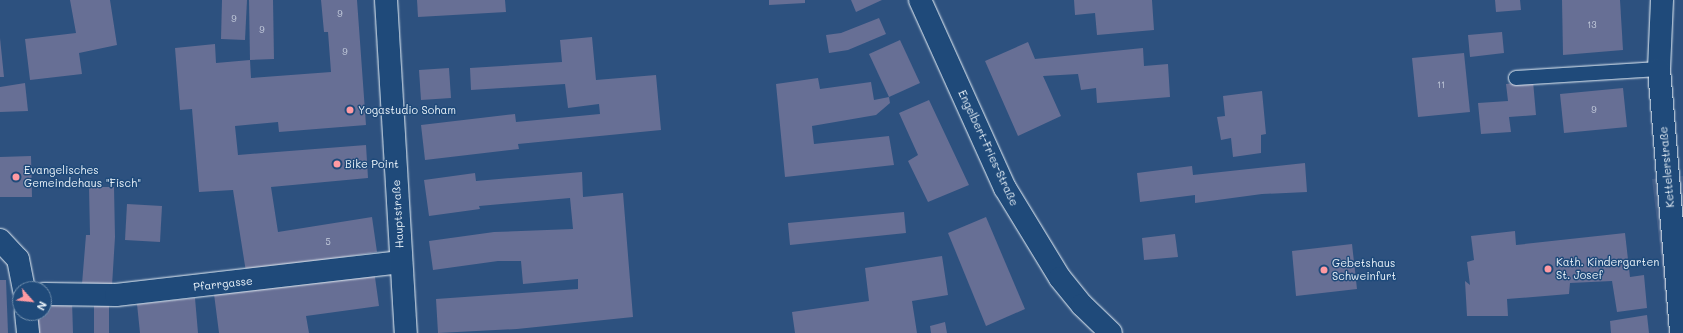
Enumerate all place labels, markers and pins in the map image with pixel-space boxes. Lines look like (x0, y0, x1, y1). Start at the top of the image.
place label: Yogastudio Soham (358, 103, 456, 117)
marker: Yogastudio Soham (345, 105, 355, 115)
place label: Bike Point (345, 157, 399, 171)
marker: Bike Point (332, 159, 342, 169)
place label: Evangelisches Gemeindehaus "Fisch" (24, 164, 141, 190)
marker: Evangelisches Gemeindehaus "Fisch" (11, 172, 21, 182)
place label: Kath. Kindergarten St. Josef (1556, 256, 1659, 282)
place label: Gebetshaus Schweinfurt (1332, 257, 1396, 283)
marker: Kath. Kindergarten St. Josef (1543, 264, 1553, 274)
marker: Gebetshaus Schweinfurt (1319, 265, 1329, 275)

